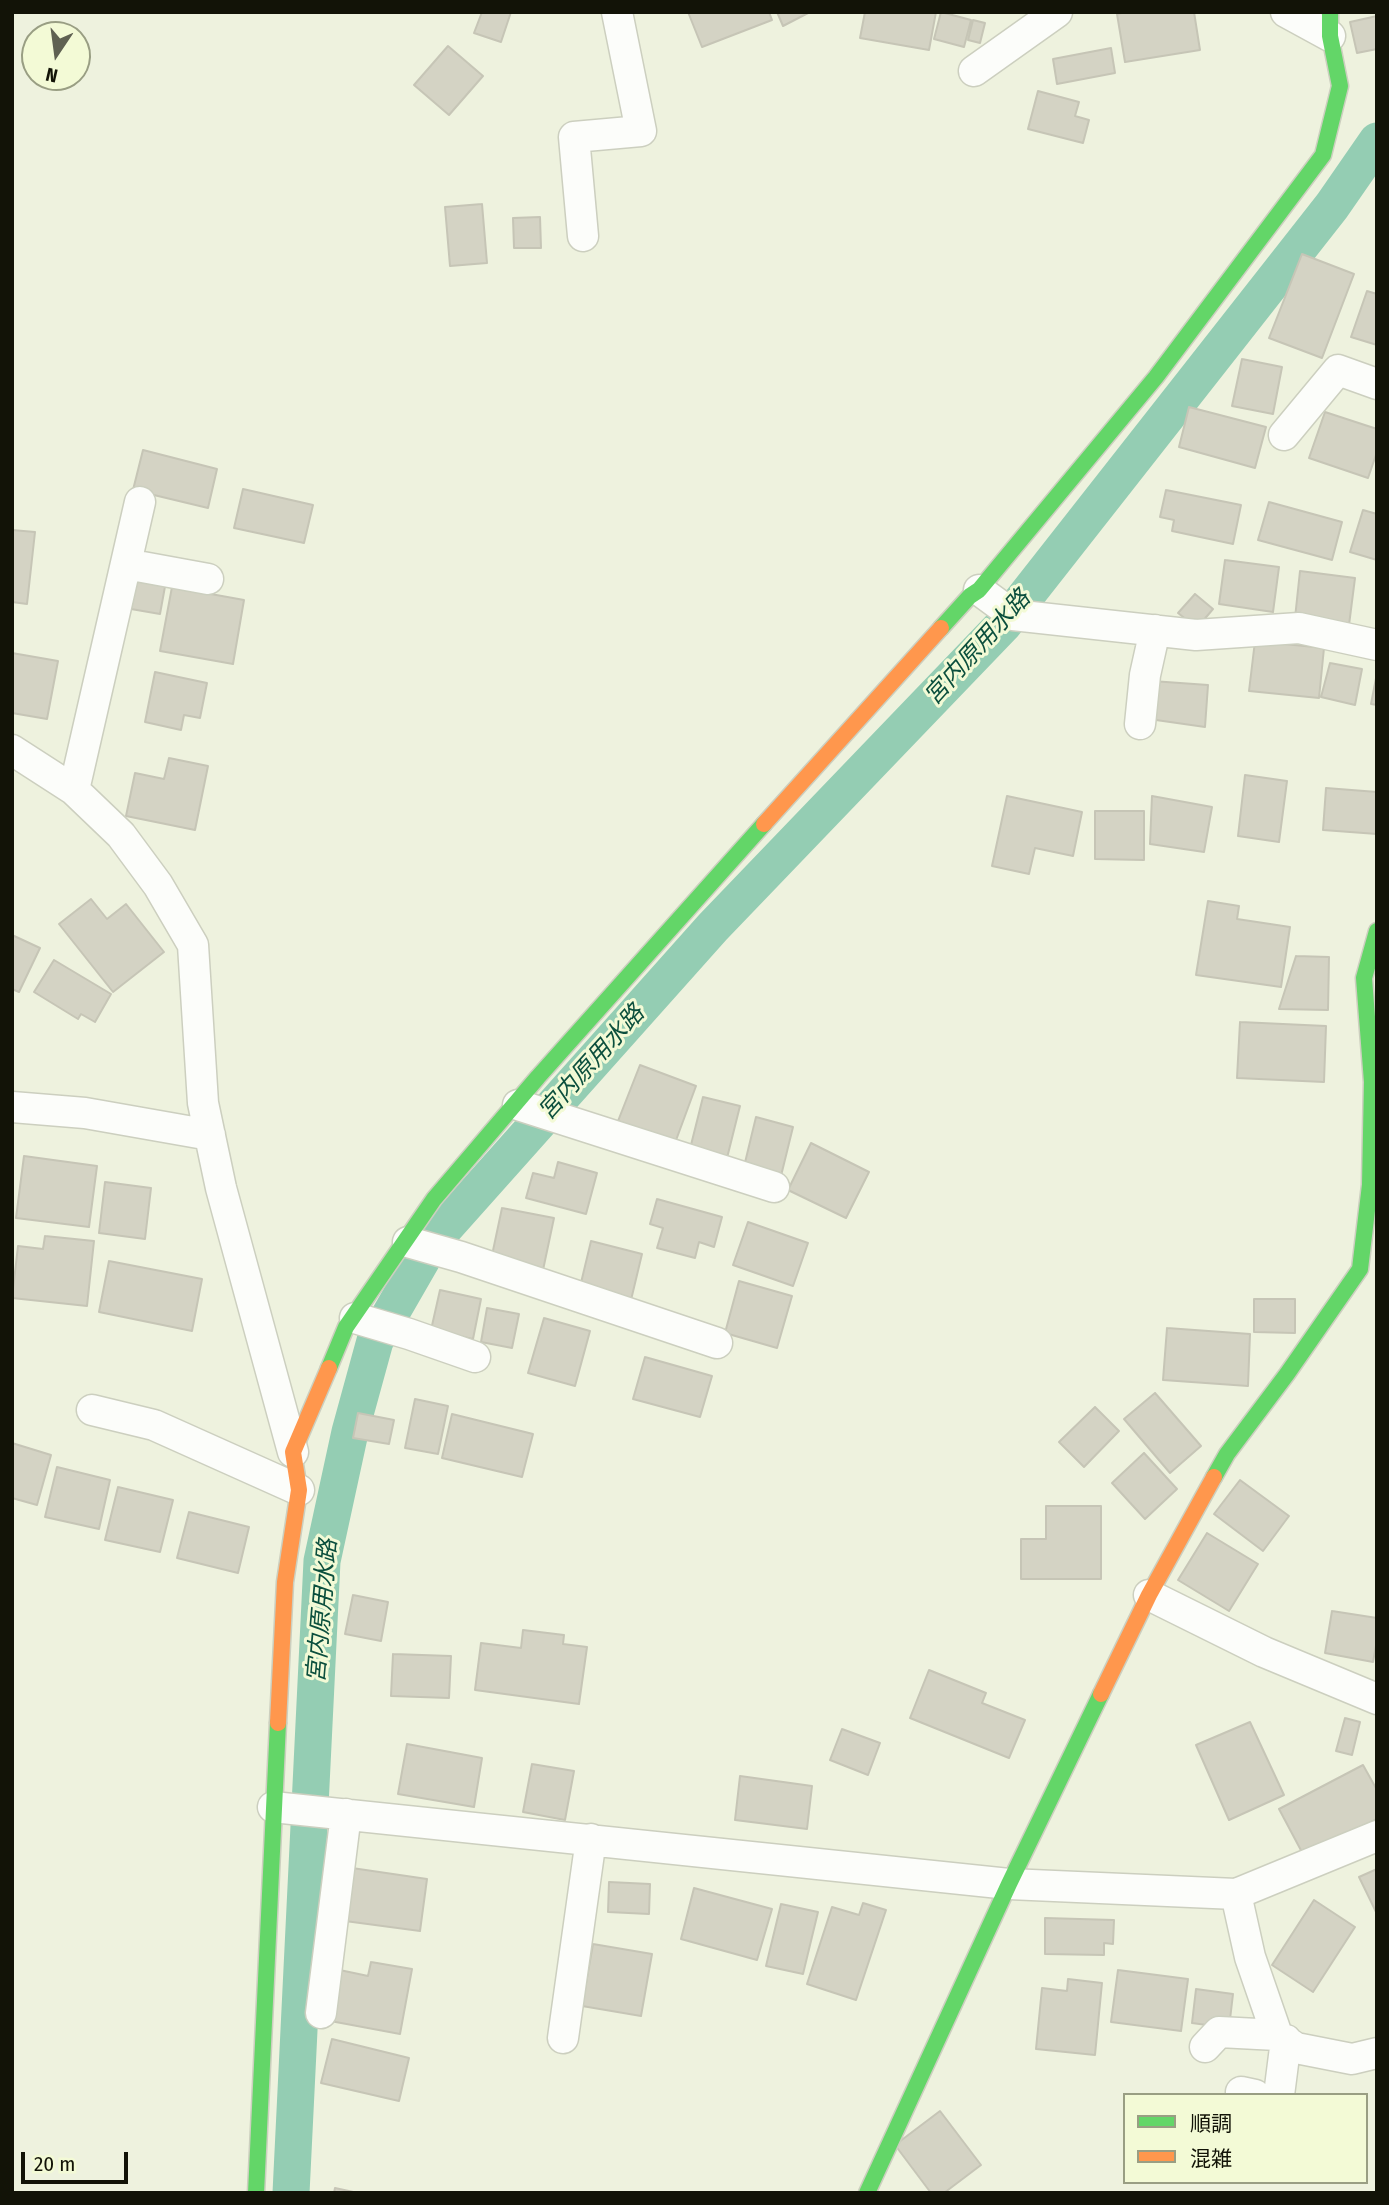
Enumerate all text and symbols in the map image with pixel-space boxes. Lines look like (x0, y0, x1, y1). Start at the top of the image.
north arrow (21, 21, 91, 91)
text: N (43, 63, 60, 87)
water label: 宮内原用水路 (919, 585, 1037, 711)
water label: 宮内原用水路 (533, 1000, 651, 1126)
water label: 宮内原用水路 (302, 1538, 344, 1684)
legend (1123, 2093, 1368, 2184)
text: 順調 (1190, 2111, 1232, 2137)
scale bar (24, 2138, 131, 2182)
text: 混雑 (1190, 2146, 1232, 2172)
text: 20 m (34, 2151, 75, 2177)

